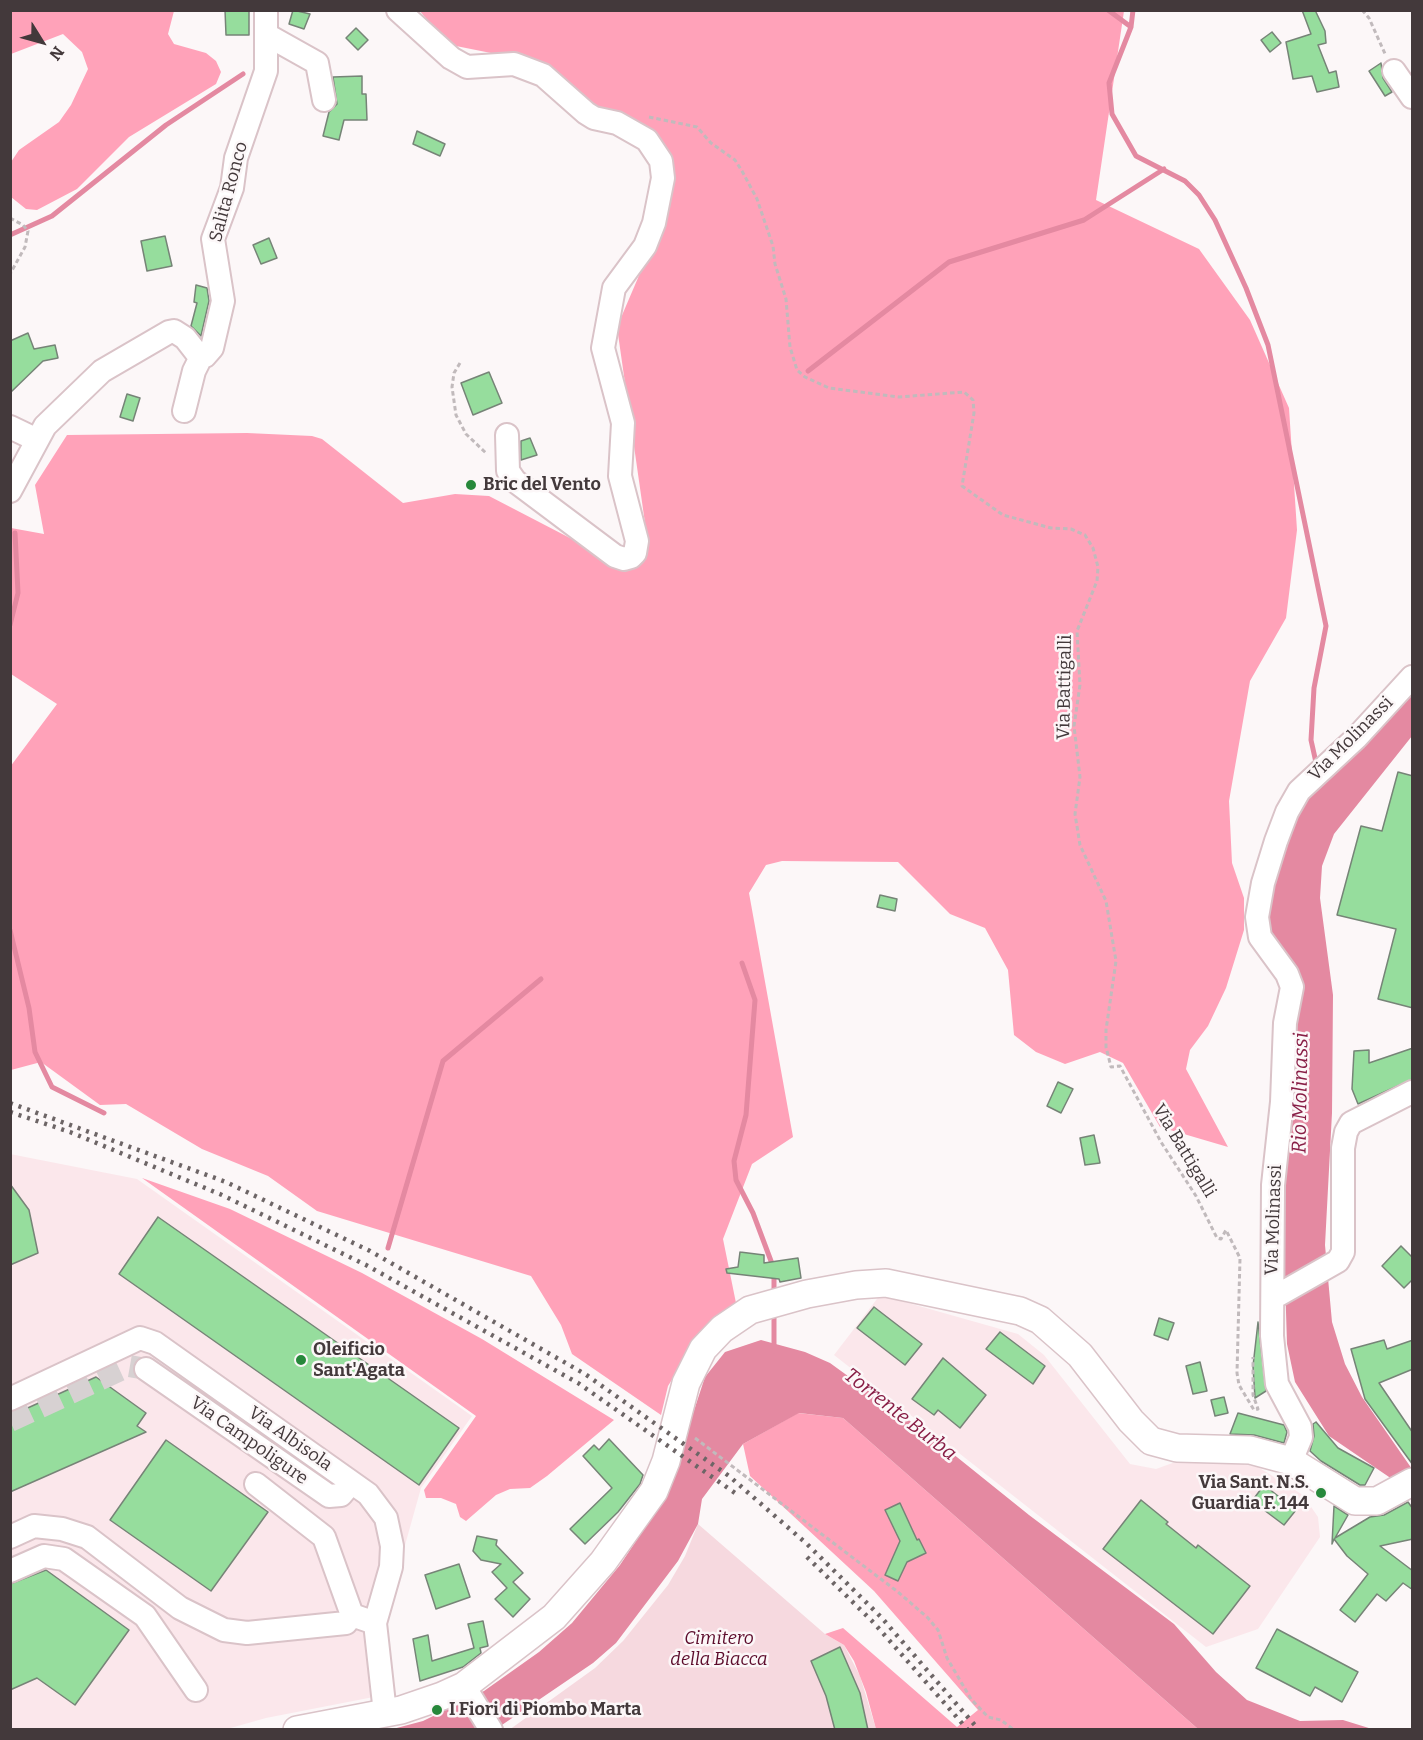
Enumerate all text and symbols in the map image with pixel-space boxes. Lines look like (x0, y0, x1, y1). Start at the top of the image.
north arrow (12, 12, 72, 72)
text: N (45, 42, 68, 64)
street label: Salita Ronco (205, 139, 253, 245)
place label: Bric del Vento (483, 474, 601, 496)
marker: Bric del Vento (464, 478, 478, 492)
street label: Via Battigalli (1053, 634, 1077, 740)
street label: Via Molinassi (1304, 692, 1398, 786)
water label: Rio Molinassi (1288, 1032, 1314, 1154)
street label: Via Battigalli (1148, 1100, 1220, 1202)
street label: Via Molinassi (1261, 1164, 1287, 1276)
place label: Oleificio Sant'Agata (313, 1339, 405, 1382)
marker: Oleificio Sant'Agata (294, 1353, 308, 1367)
water label: Torrente Burba (839, 1364, 961, 1466)
street label: Via Campoligure (186, 1392, 312, 1490)
street label: Via Albisola (244, 1402, 336, 1476)
place label: Via Sant. N.S. Guardia F. 144 (1191, 1472, 1309, 1514)
marker: Via Sant. N.S. Guardia F. 144 (1314, 1486, 1328, 1500)
park label: Cimitero della Biacca (670, 1628, 768, 1670)
place label: I Fiori di Piombo Marta (449, 1699, 641, 1721)
marker: I Fiori di Piombo Marta (430, 1703, 444, 1717)

